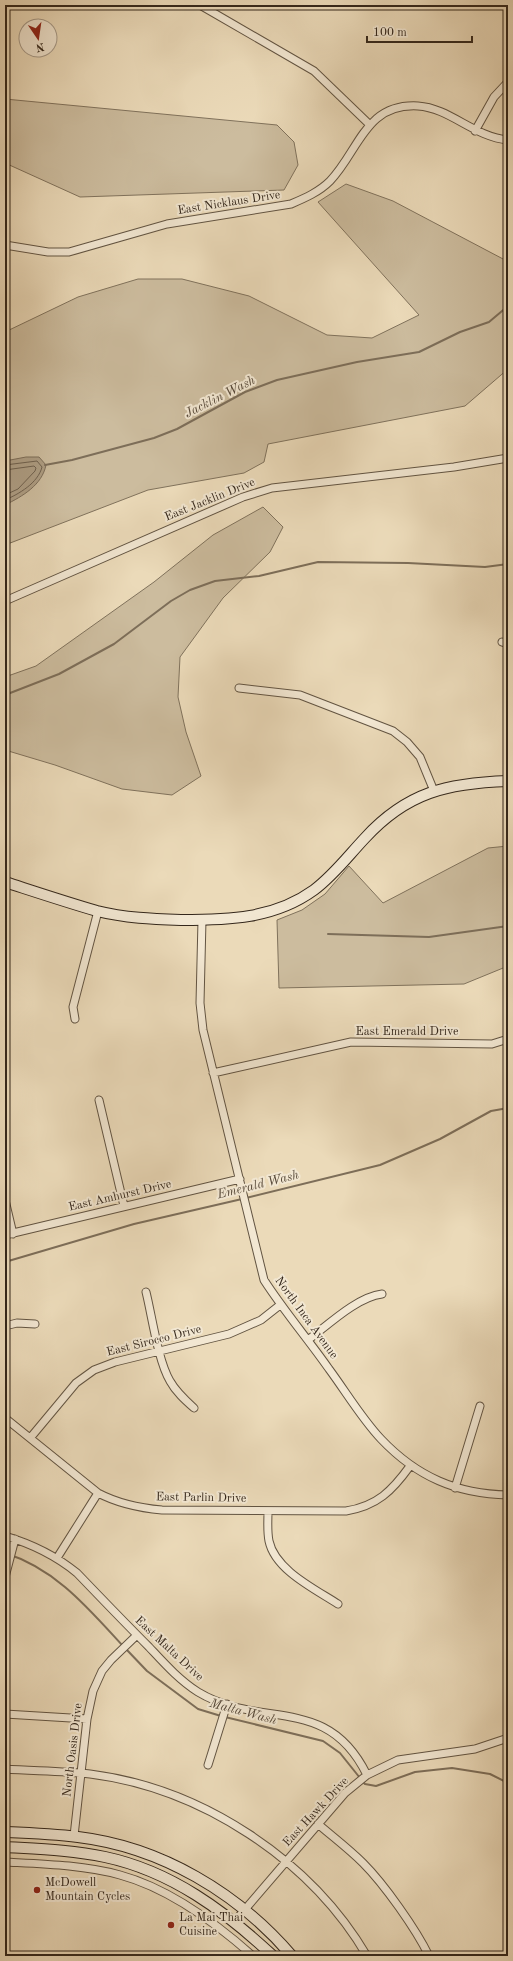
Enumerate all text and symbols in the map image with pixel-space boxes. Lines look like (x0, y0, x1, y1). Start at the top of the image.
north arrow (18, 18, 58, 58)
scale bar (367, 18, 472, 44)
text: 100 m (373, 27, 407, 39)
text: N (34, 40, 45, 53)
street label: East Nicklaus Drive (177, 189, 282, 217)
water label: Jacklin Wash (183, 374, 258, 420)
street label: East Jacklin Drive (163, 476, 257, 524)
street label: East Emerald Drive (356, 1026, 459, 1038)
water label: Emerald Wash (215, 1168, 301, 1202)
street label: East Amhurst Drive (67, 1178, 173, 1214)
street label: North Inca Avenue (272, 1275, 340, 1362)
street label: East Sirocco Drive (105, 1323, 203, 1359)
street label: East Parlin Drive (156, 1491, 247, 1505)
street label: East Malta Drive (133, 1614, 206, 1684)
water label: Malta Wash (207, 1697, 278, 1727)
street label: North Oasis Drive (61, 1702, 85, 1798)
street label: East Hawk Drive (281, 1775, 351, 1849)
place label: McDowell Mountain Cycles (45, 1877, 130, 1903)
marker: McDowell Mountain Cycles (32, 1885, 42, 1895)
place label: La Mai Thai Cuisine (179, 1912, 243, 1938)
marker: La Mai Thai Cuisine (166, 1920, 176, 1930)

